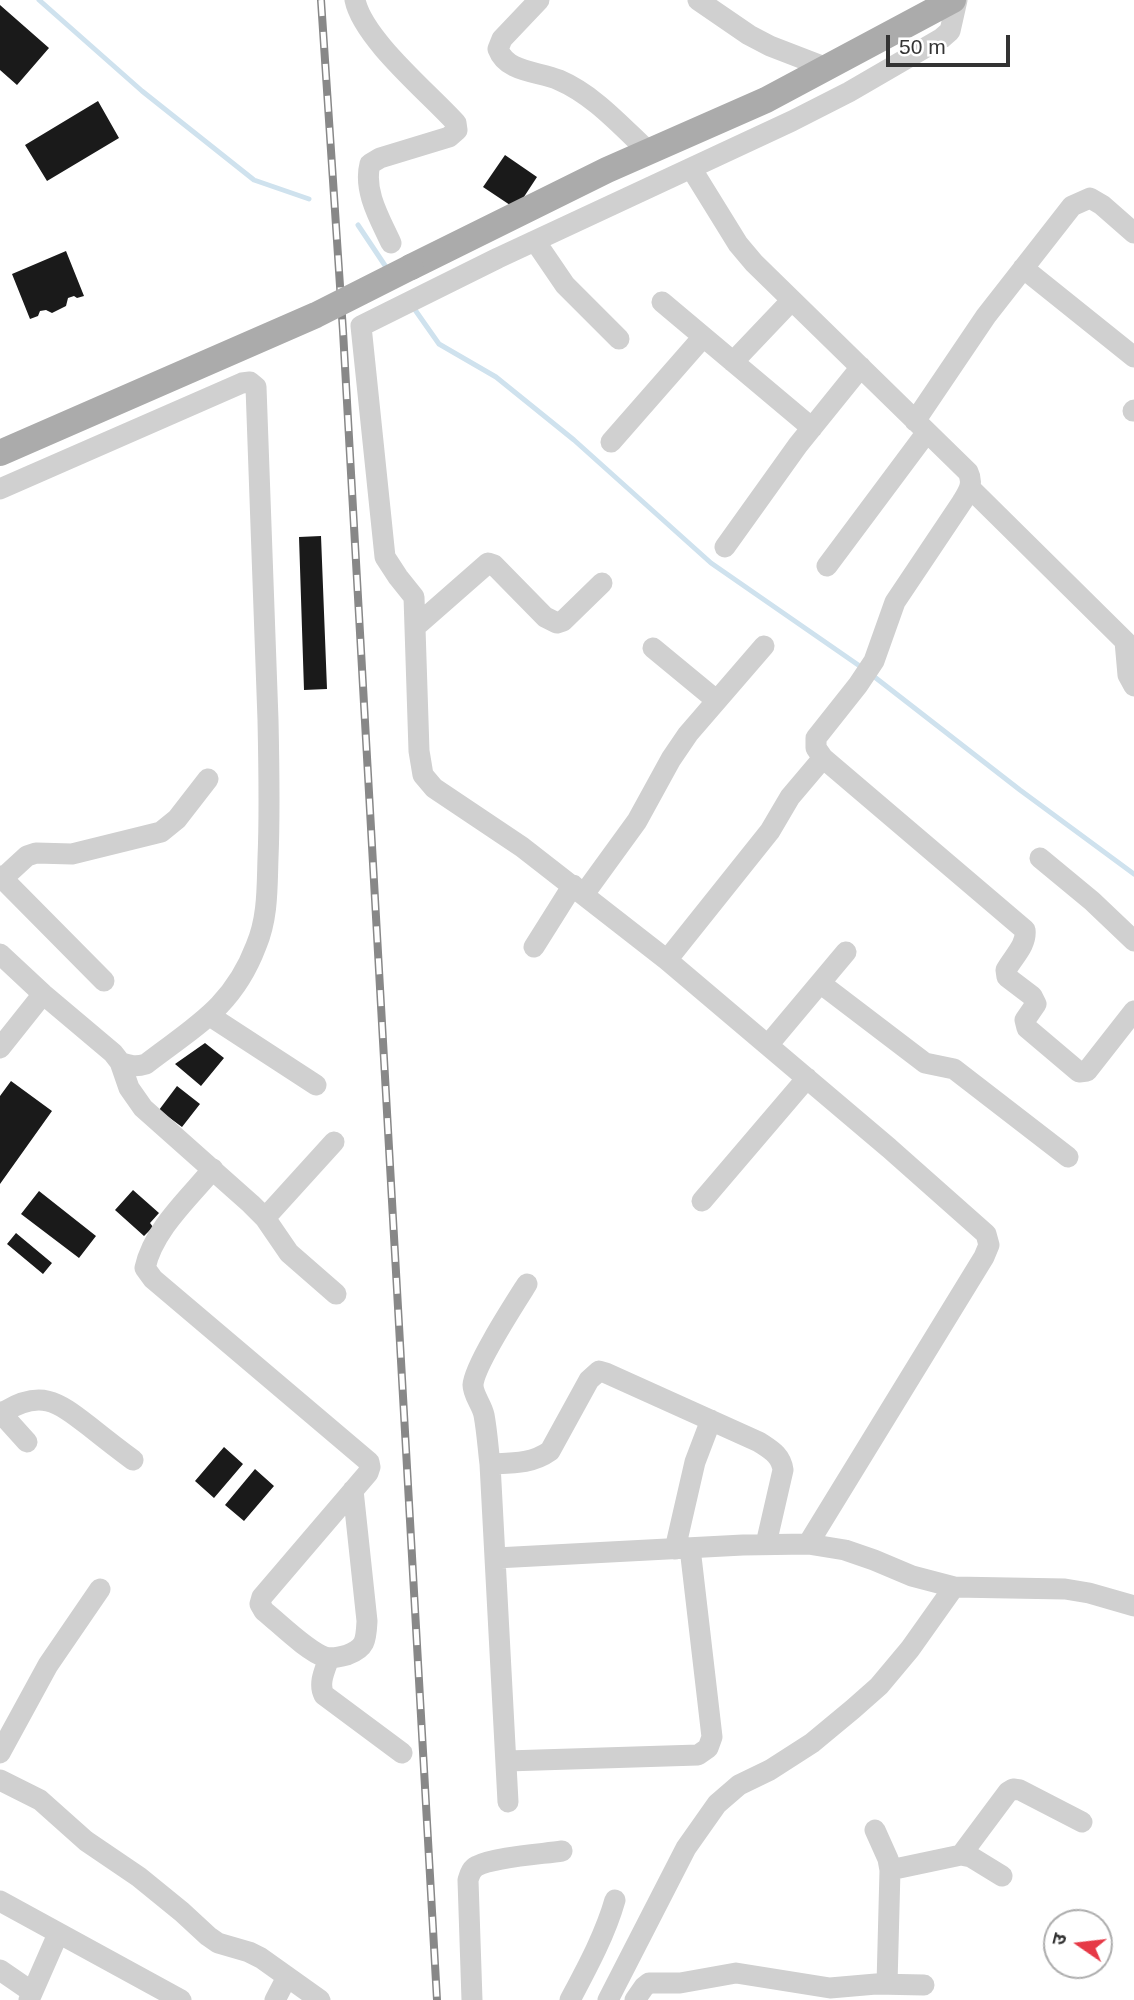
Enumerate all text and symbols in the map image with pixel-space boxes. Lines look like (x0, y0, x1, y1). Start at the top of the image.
scale bar (889, 21, 1013, 65)
text: 50 m (899, 35, 946, 58)
north arrow (1043, 1909, 1113, 1979)
text: उ (1048, 1931, 1071, 1947)

